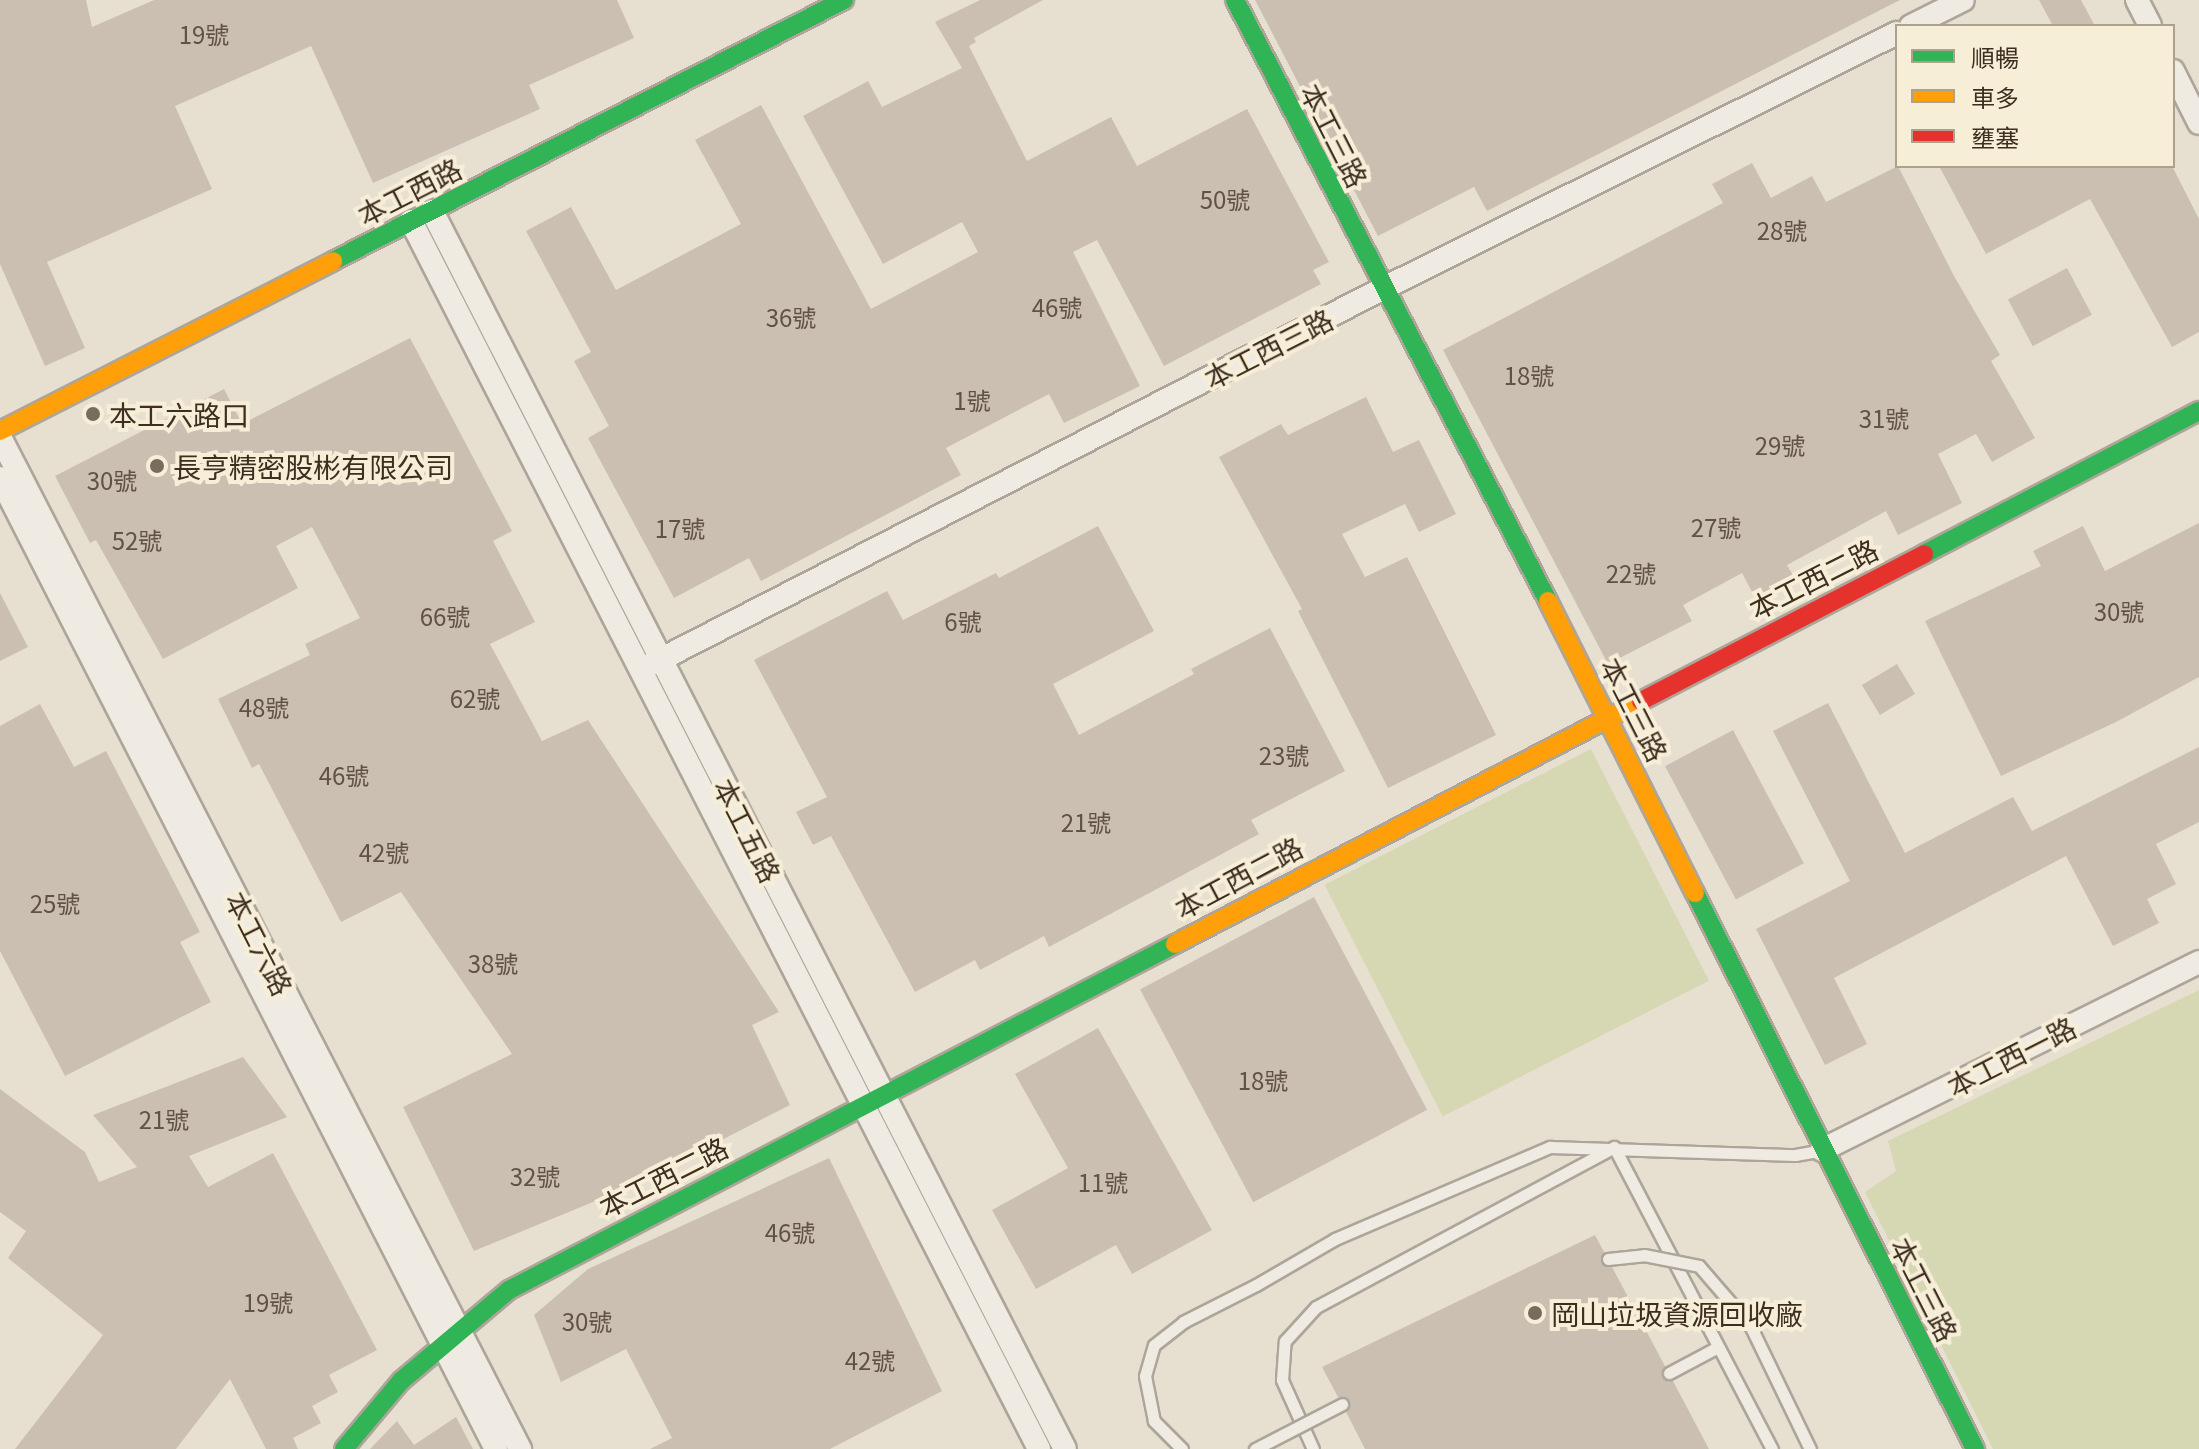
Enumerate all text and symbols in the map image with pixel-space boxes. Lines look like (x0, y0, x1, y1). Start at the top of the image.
house number: 19號 (179, 20, 229, 48)
legend (1895, 24, 2175, 168)
text: 順暢 (1971, 39, 2019, 74)
street label: 本工三路 (1295, 77, 1375, 193)
text: 車多 (1971, 79, 2019, 114)
text: 壅塞 (1971, 119, 2019, 154)
street label: 本工西路 (351, 151, 467, 231)
house number: 50號 (1200, 185, 1250, 213)
house number: 28號 (1757, 216, 1807, 244)
house number: 46號 (1032, 293, 1082, 321)
street label: 本工西三路 (1198, 301, 1338, 395)
house number: 36號 (766, 303, 816, 331)
house number: 18號 (1504, 361, 1554, 389)
house number: 1號 (953, 386, 991, 414)
place label: 本工六路口 (109, 397, 249, 431)
house number: 31號 (1859, 404, 1909, 432)
marker: 本工六路口 (84, 405, 102, 423)
house number: 29號 (1755, 431, 1805, 459)
place label: 長亨精密股彬有限公司 (173, 449, 453, 483)
marker: 長亨精密股彬有限公司 (148, 457, 166, 475)
house number: 30號 (87, 466, 137, 494)
house number: 27號 (1691, 513, 1741, 541)
house number: 17號 (655, 514, 705, 542)
house number: 52號 (112, 526, 162, 554)
street label: 本工西二路 (1743, 531, 1883, 625)
house number: 22號 (1606, 559, 1656, 587)
house number: 30號 (2094, 597, 2144, 625)
house number: 66號 (420, 602, 470, 630)
house number: 6號 (944, 607, 982, 635)
street label: 本工三路 (1595, 651, 1675, 767)
house number: 62號 (450, 684, 500, 712)
house number: 48號 (239, 693, 289, 721)
house number: 23號 (1259, 741, 1309, 769)
house number: 46號 (319, 761, 369, 789)
street label: 本工五路 (708, 772, 788, 888)
house number: 21號 (1061, 808, 1111, 836)
street label: 本工西二路 (1168, 829, 1308, 925)
house number: 42號 (359, 838, 409, 866)
street label: 本工六路 (220, 885, 300, 1001)
house number: 25號 (30, 889, 80, 917)
house number: 38號 (468, 949, 518, 977)
street label: 本工西一路 (1941, 1009, 2081, 1103)
house number: 18號 (1238, 1066, 1288, 1094)
house number: 21號 (139, 1105, 189, 1133)
street label: 本工西二路 (593, 1129, 733, 1223)
house number: 32號 (510, 1162, 560, 1190)
house number: 11號 (1078, 1168, 1128, 1196)
house number: 46號 (765, 1218, 815, 1246)
street label: 本工三路 (1885, 1231, 1965, 1347)
house number: 19號 (243, 1288, 293, 1316)
place label: 岡山垃圾資源回收廠 (1551, 1296, 1803, 1330)
marker: 岡山垃圾資源回收廠 (1526, 1304, 1544, 1322)
house number: 30號 (562, 1307, 612, 1335)
house number: 42號 (845, 1346, 895, 1374)

